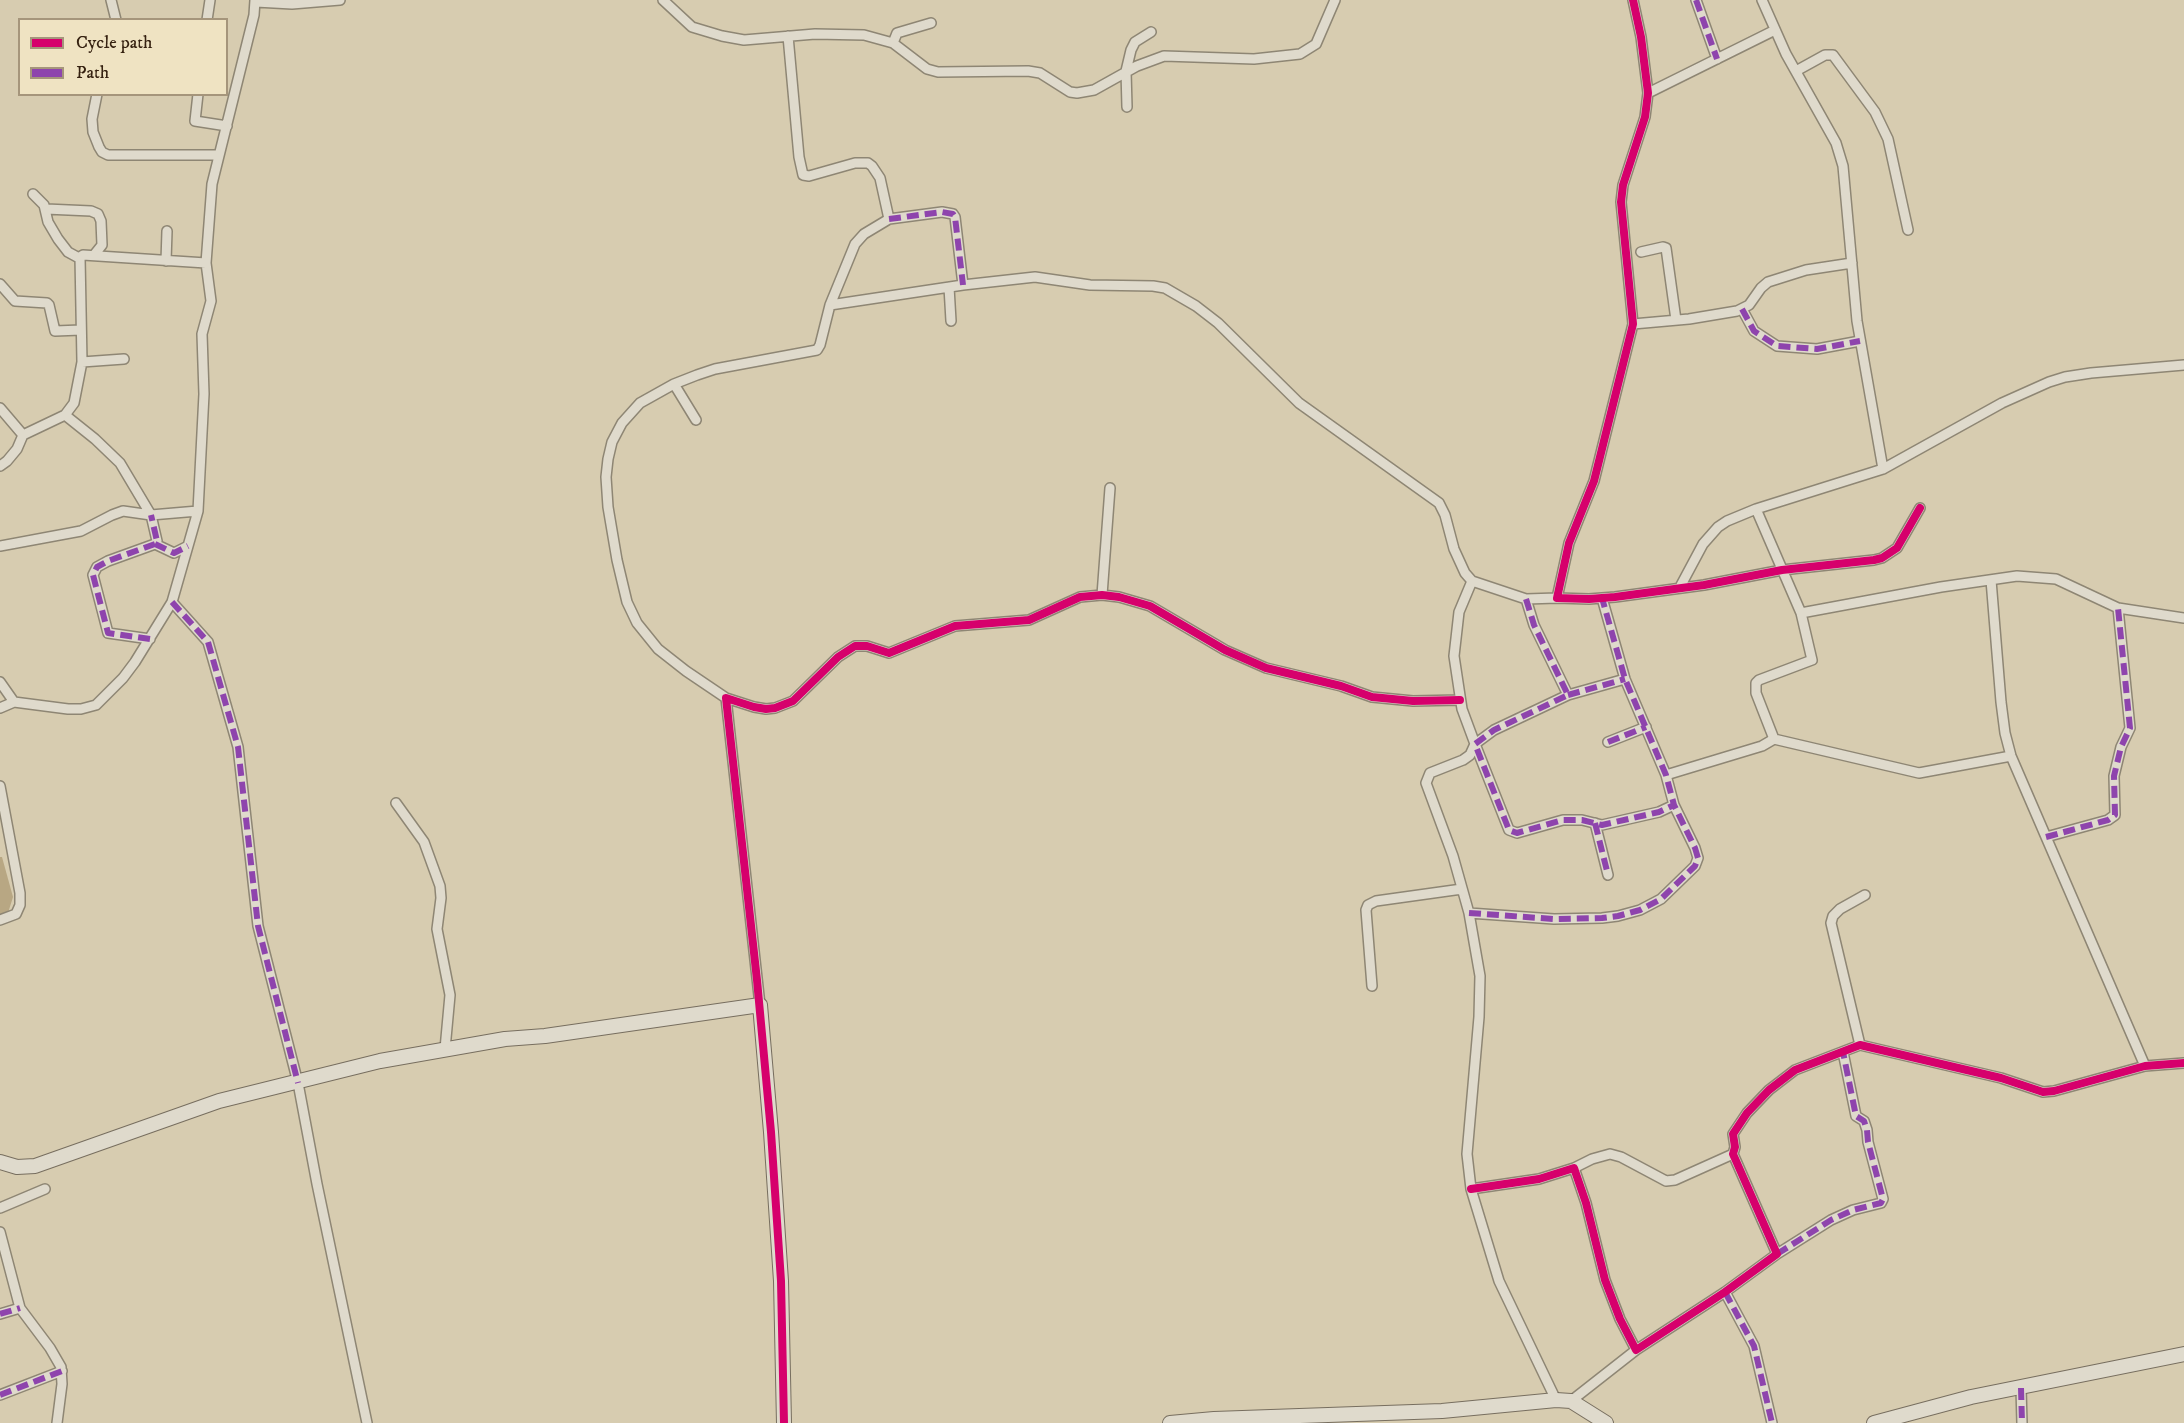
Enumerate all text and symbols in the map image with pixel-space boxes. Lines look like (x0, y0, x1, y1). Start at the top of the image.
legend (18, 18, 228, 96)
text: Cycle path (76, 32, 153, 54)
text: Path (76, 62, 109, 84)

